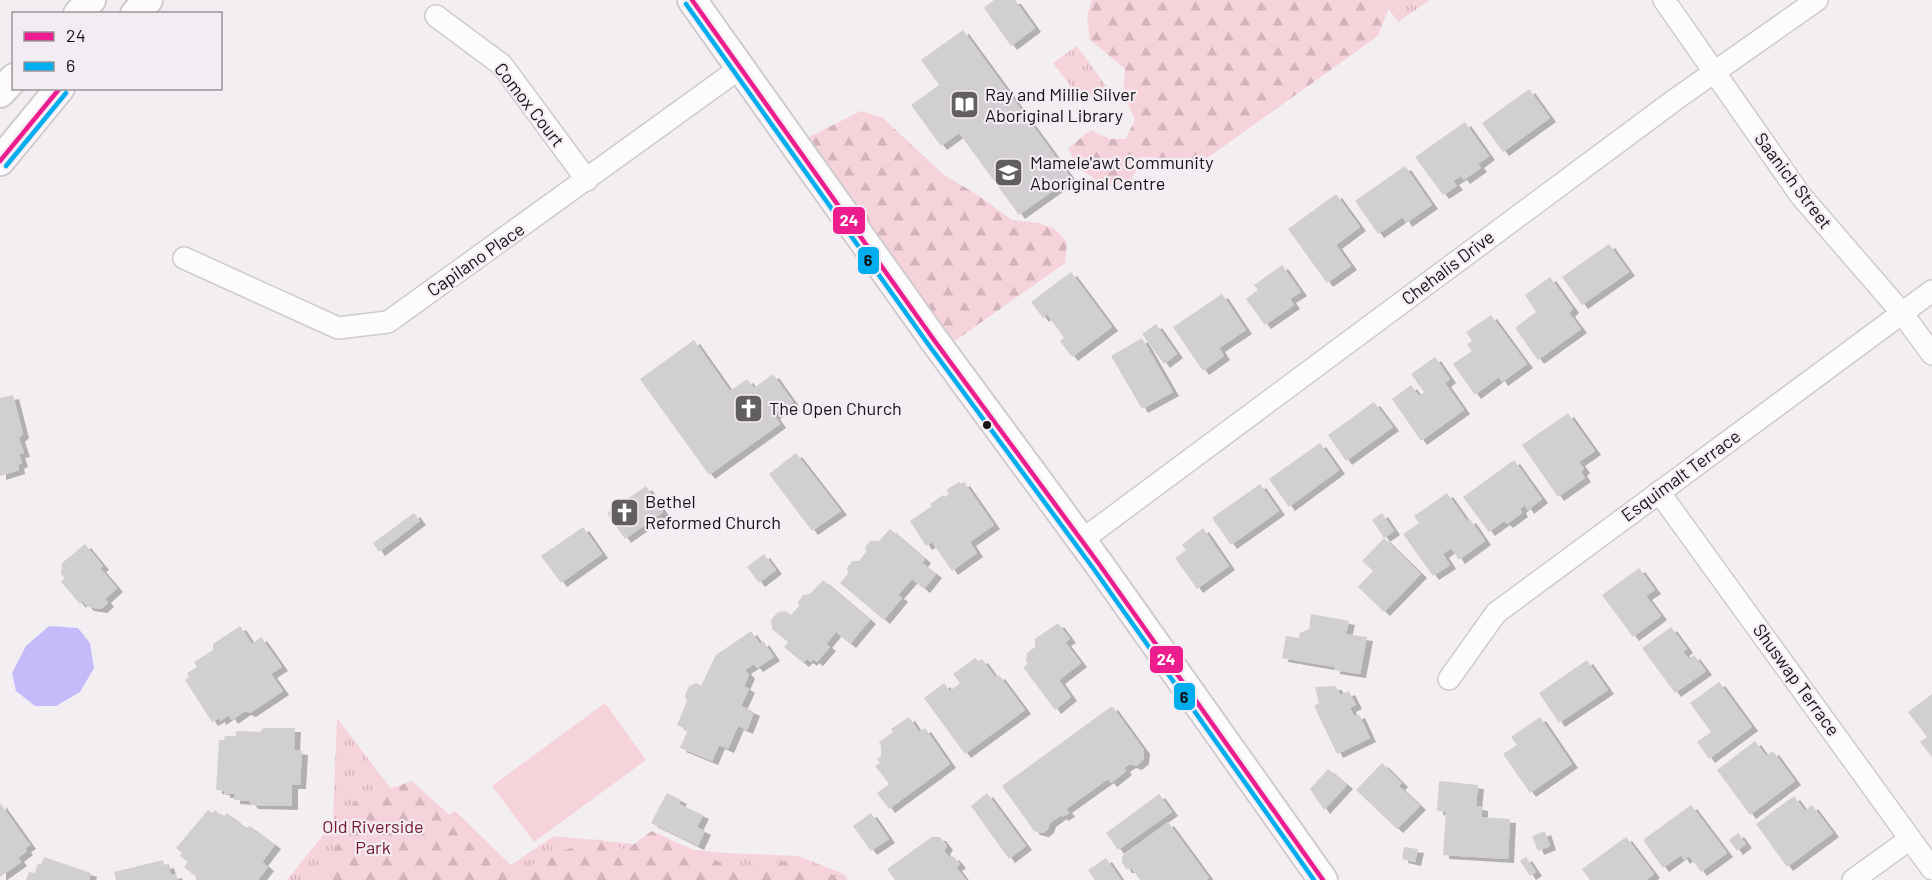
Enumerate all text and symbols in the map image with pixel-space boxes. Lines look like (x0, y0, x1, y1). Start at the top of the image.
legend (12, 12, 222, 90)
text: 24 (66, 24, 86, 46)
text: 6 (66, 54, 75, 76)
street label: Comox Court (490, 58, 570, 151)
place label: Ray and Millie Silver Aboriginal Library (985, 83, 1137, 126)
library icon: Ray and Millie Silver Aboriginal Library (948, 89, 980, 121)
street label: Saanich Street (1750, 128, 1837, 233)
place label: Mamele'awt Community Aboriginal Centre (1030, 151, 1214, 194)
school or university icon: Mamele'awt Community Aboriginal Centre (993, 157, 1025, 189)
line badge: 24 (832, 206, 866, 235)
text: 24 (840, 210, 858, 229)
street label: Capilano Place (423, 218, 528, 301)
street label: Chehalis Drive (1397, 225, 1498, 309)
line badge: 6 (857, 246, 880, 275)
text: 6 (864, 250, 873, 269)
church icon: The Open Church (732, 393, 764, 425)
place label: The Open Church (769, 397, 902, 419)
unlabelled marker (981, 419, 993, 431)
street label: Esquimalt Terrace (1617, 425, 1744, 526)
place label: Bethel Reformed Church (645, 490, 781, 533)
church icon: Bethel Reformed Church (608, 496, 640, 528)
street label: Shuswap Terrace (1749, 619, 1845, 740)
line badge: 24 (1149, 645, 1184, 674)
text: 24 (1157, 649, 1175, 668)
line badge: 6 (1173, 682, 1196, 711)
text: 6 (1180, 687, 1189, 706)
park label: Old Riverside Park (322, 815, 424, 858)

